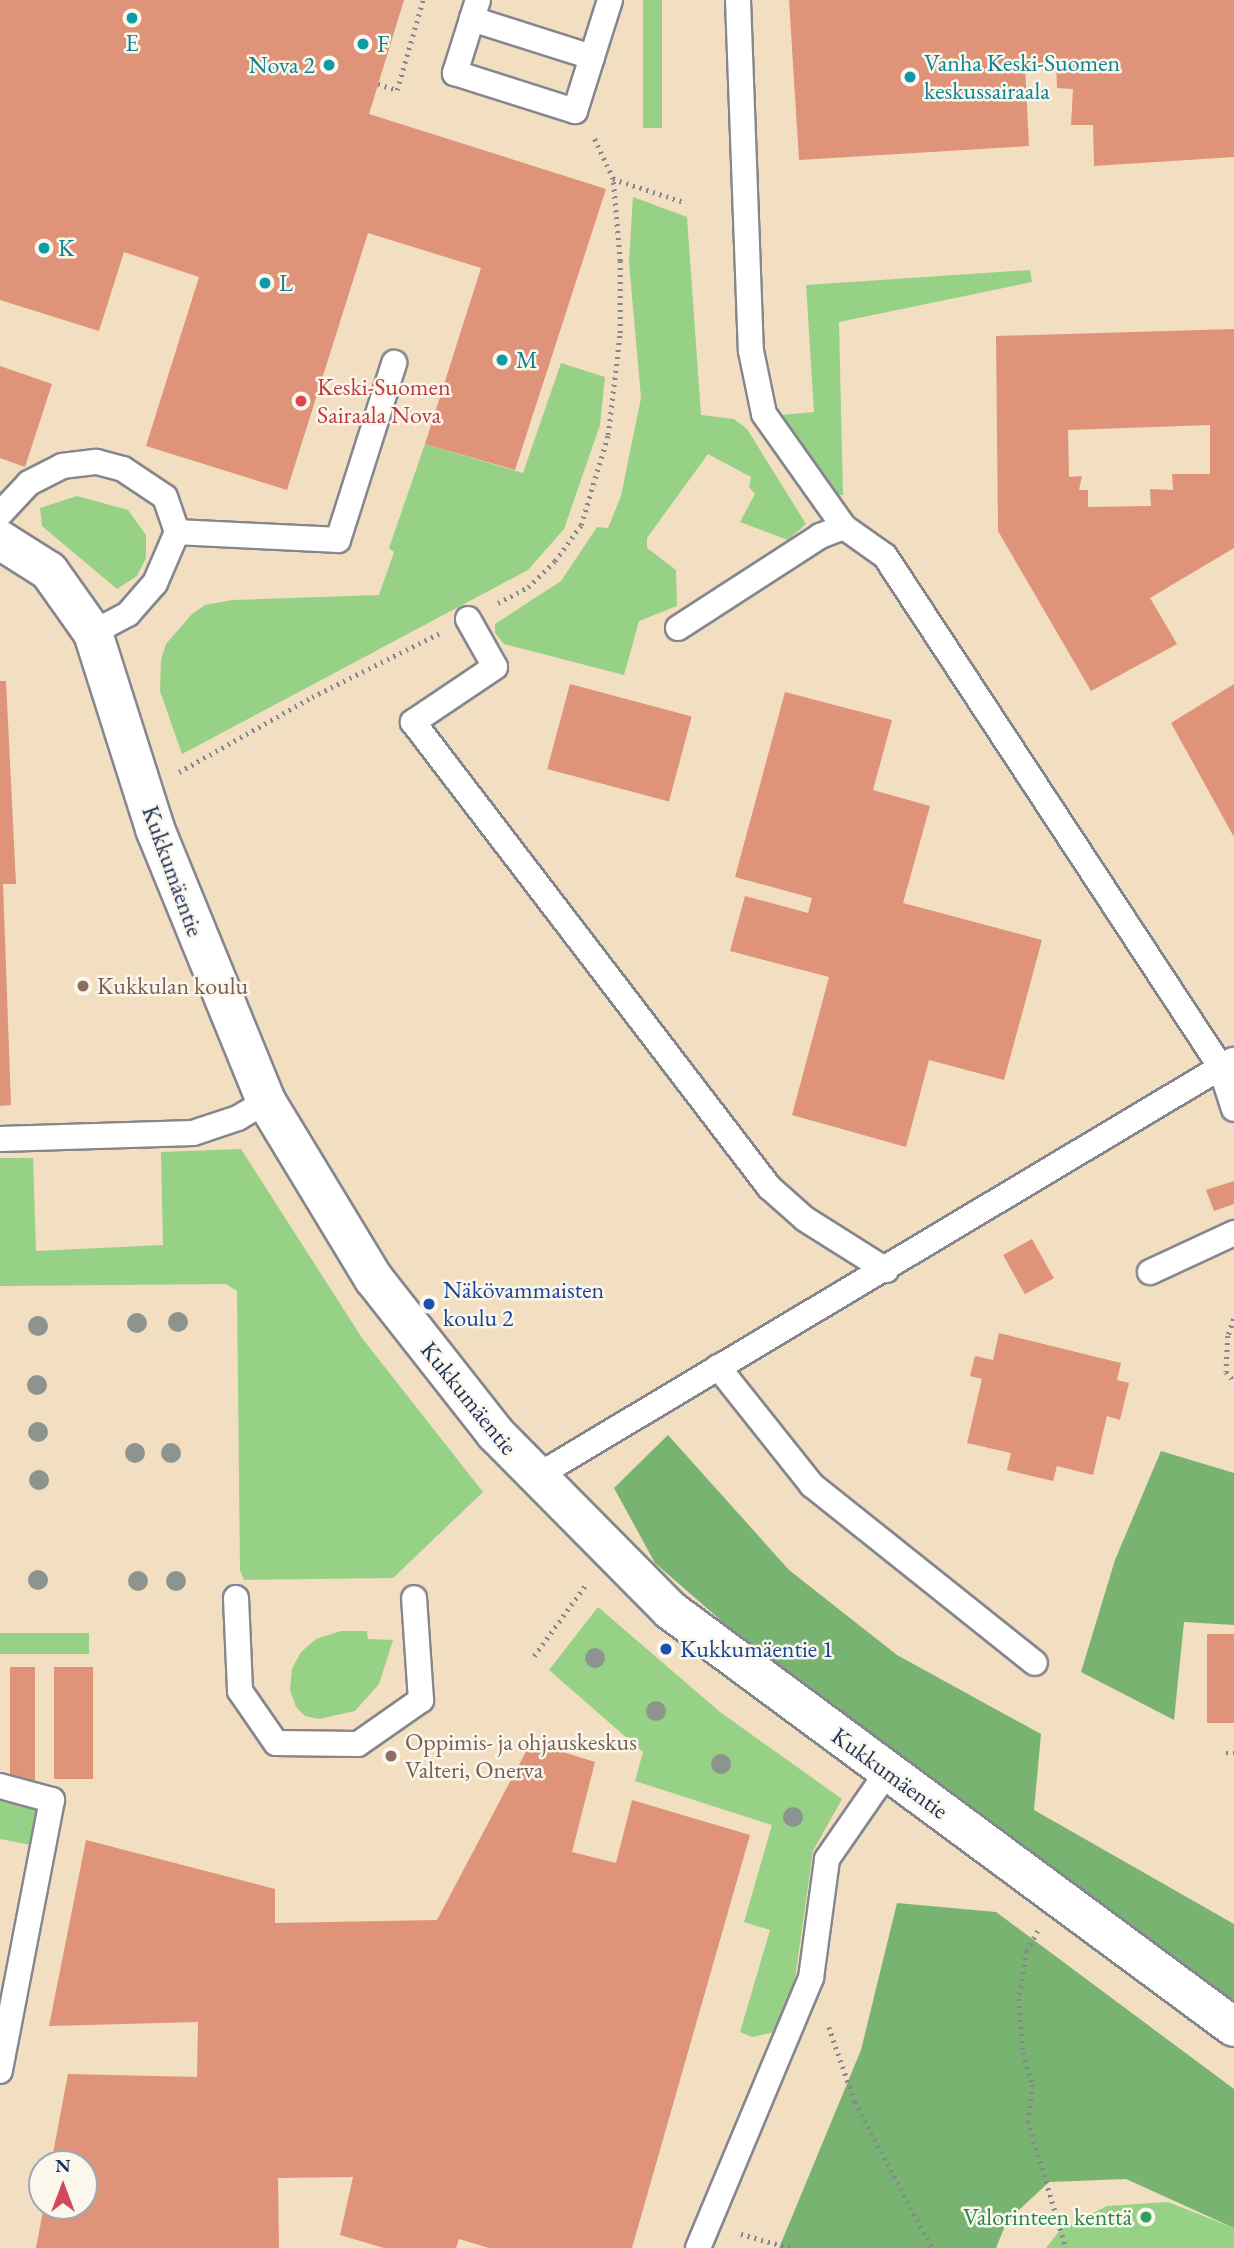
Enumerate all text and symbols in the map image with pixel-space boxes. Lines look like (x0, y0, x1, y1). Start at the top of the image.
marker: E (124, 10, 140, 26)
place label: E (125, 29, 139, 57)
place label: F (377, 30, 389, 58)
marker: F (355, 36, 371, 52)
place label: Vanha Keski-Suomen keskussairaala (924, 49, 1120, 105)
place label: Nova 2 (248, 51, 315, 79)
marker: Nova 2 (321, 57, 337, 73)
marker: Vanha Keski-Suomen keskussairaala (902, 69, 918, 85)
place label: K (58, 234, 74, 262)
marker: K (36, 240, 52, 256)
place label: L (279, 269, 293, 297)
marker: L (257, 275, 273, 291)
place label: M (516, 346, 538, 374)
marker: M (494, 352, 510, 368)
place label: Keski-Suomen Sairaala Nova (317, 373, 451, 429)
marker: Keski-Suomen Sairaala Nova (291, 391, 311, 411)
street label: Kukkumäentie (136, 802, 210, 940)
place label: Kukkulan koulu (97, 972, 248, 1000)
marker: Kukkulan koulu (75, 978, 91, 994)
place label: Näkövammaisten koulu 2 (443, 1276, 604, 1332)
marker: Näkövammaisten koulu 2 (421, 1296, 437, 1312)
street label: Kukkumäentie (415, 1336, 523, 1460)
place label: Kukkumäentie 1 (680, 1635, 834, 1663)
marker: Kukkumäentie 1 (658, 1641, 674, 1657)
street label: Kukkumäentie (826, 1721, 954, 1825)
place label: Oppimis- ja ohjauskeskus Valteri, Onerva (405, 1728, 637, 1784)
marker: Oppimis- ja ohjauskeskus Valteri, Onerva (383, 1748, 399, 1764)
north arrow (28, 2150, 98, 2220)
text: N (55, 2153, 71, 2178)
place label: Valorinteen kenttä (963, 2203, 1132, 2231)
marker: Valorinteen kenttä (1138, 2209, 1154, 2225)

